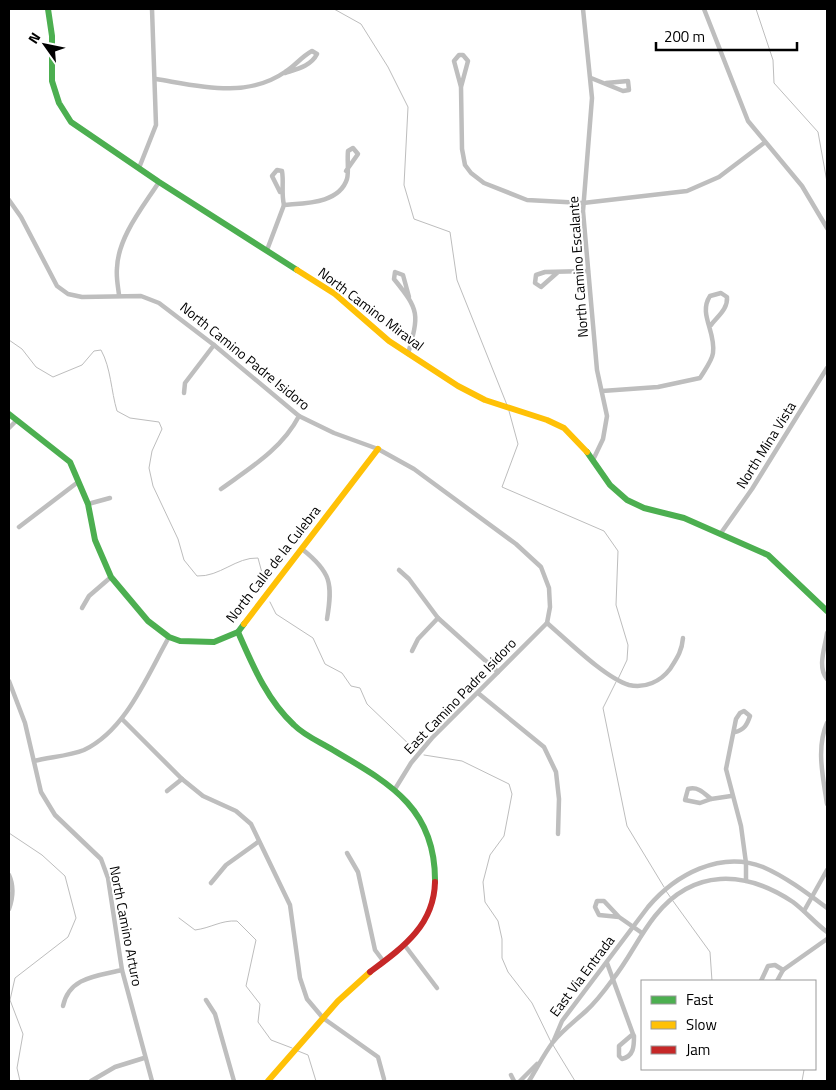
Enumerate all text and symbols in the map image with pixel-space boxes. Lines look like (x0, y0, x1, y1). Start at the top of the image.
north arrow (20, 20, 70, 70)
scale bar (656, 20, 797, 52)
text: 200 m (664, 25, 705, 48)
text: N (22, 28, 45, 47)
street label: North Camino Escalante (562, 196, 593, 338)
street label: North Camino Miraval (314, 262, 429, 356)
street label: North Camino Padre Isidoro (176, 296, 315, 415)
street label: North Mina Vista (730, 397, 801, 492)
street label: North Calle de la Culebra (220, 501, 325, 627)
street label: East Camino Padre Isidoro (399, 633, 521, 758)
street label: North Camino Arturo (105, 864, 148, 988)
street label: East Via Entrada (544, 931, 619, 1021)
legend (641, 980, 816, 1070)
text: Fast (686, 988, 714, 1011)
text: Slow (686, 1013, 717, 1036)
text: Jam (686, 1038, 710, 1061)

